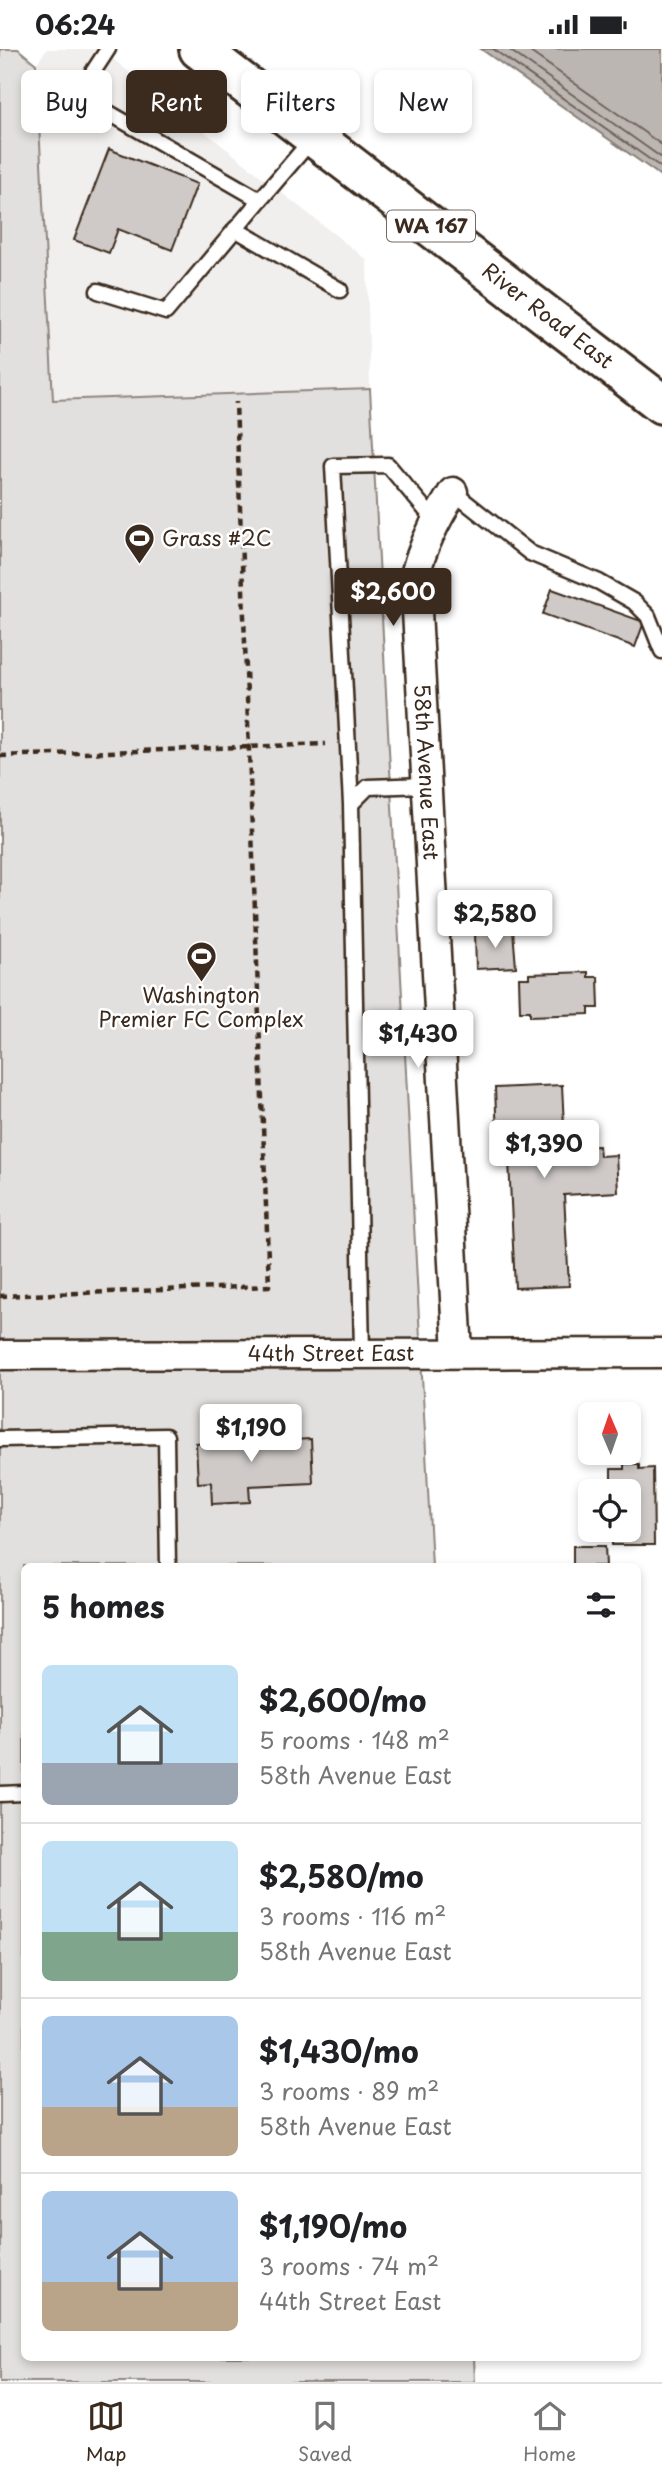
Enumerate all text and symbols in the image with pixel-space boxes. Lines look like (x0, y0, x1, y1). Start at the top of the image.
text: 06:24 (35, 5, 115, 44)
chip: Buy (21, 70, 112, 133)
chip: Rent (126, 70, 227, 133)
chip: Filters (241, 70, 360, 133)
chip: New (374, 70, 472, 133)
road number: WA 167 (387, 211, 475, 241)
street label: River Road East (476, 254, 621, 375)
place label: Grass #2C (162, 521, 272, 553)
sports icon: Grass #2C (122, 522, 156, 566)
pin: $2,600 (336, 569, 450, 628)
text: $2,600 (350, 573, 436, 608)
street label: 58th Avenue East (407, 683, 449, 861)
pin: $2,580 (438, 891, 552, 950)
text: $2,580 (453, 895, 537, 930)
sports icon: Washington Premier FC Complex (184, 939, 218, 983)
place label: Washington Premier FC Complex (98, 978, 304, 1034)
pin: $1,430 (361, 1011, 475, 1070)
text: $1,430 (378, 1015, 458, 1050)
pin: $1,390 (487, 1121, 601, 1180)
text: $1,390 (505, 1125, 583, 1160)
street label: 44th Street East (248, 1336, 414, 1368)
north arrow (578, 1402, 640, 1465)
map controls (578, 1402, 641, 1542)
pin: $1,190 (194, 1405, 308, 1464)
text: $1,190 (216, 1409, 286, 1444)
button: locate (578, 1479, 641, 1542)
text: 5 homes (42, 1583, 165, 1628)
icon: filters (582, 1586, 620, 1624)
text: $2,600/mo (259, 1677, 427, 1722)
icon: home (98, 1693, 182, 1777)
text: 5 rooms · 148 m² (259, 1722, 450, 1757)
text: 58th Avenue East (259, 1757, 452, 1792)
text: $2,580/mo (259, 1853, 424, 1898)
icon: home (98, 1869, 182, 1953)
text: 3 rooms · 116 m² (259, 1898, 446, 1933)
text: 58th Avenue East (259, 1933, 452, 1968)
text: $1,430/mo (259, 2028, 419, 2073)
icon: home (98, 2044, 182, 2128)
text: 3 rooms · 89 m² (259, 2073, 439, 2108)
text: 58th Avenue East (259, 2108, 452, 2143)
text: $1,190/mo (259, 2203, 407, 2248)
icon: home (98, 2219, 182, 2303)
text: 3 rooms · 74 m² (259, 2248, 439, 2283)
text: 44th Street East (259, 2283, 441, 2318)
tab: Map (86, 2397, 126, 2467)
tab: Saved (298, 2397, 352, 2467)
tab: Home (523, 2397, 576, 2467)

